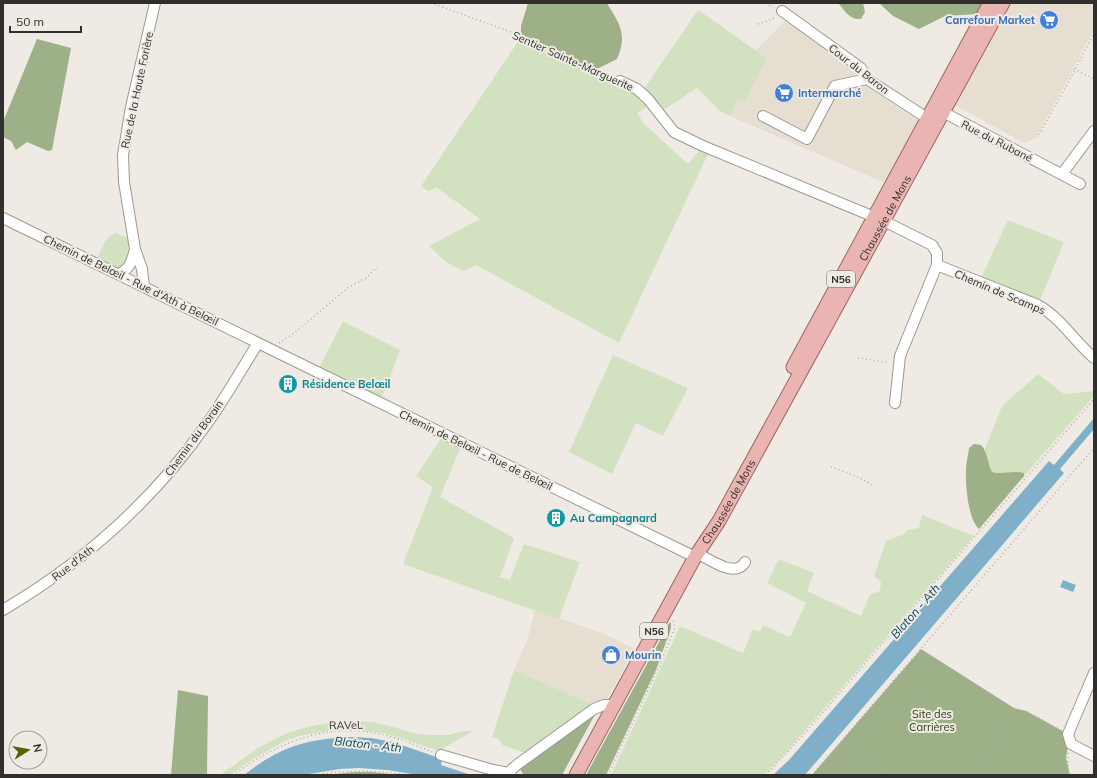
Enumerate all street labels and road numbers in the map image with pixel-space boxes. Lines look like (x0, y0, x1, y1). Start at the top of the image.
street label: Sentier Sainte-Marguerite (510, 28, 636, 94)
street label: Rue de la Haute Forière (118, 30, 156, 150)
street label: Cour du Baron (826, 41, 892, 97)
street label: Rue du Rubané (959, 117, 1035, 165)
street label: Chaussée de Mons (856, 173, 914, 264)
street label: Chemin de Belœil - Rue d'Ath à Belœil (41, 231, 221, 329)
street label: Chemin de Scamps (952, 266, 1048, 318)
road number: N56 (827, 271, 855, 287)
street label: Chemin du Borain (162, 397, 226, 479)
street label: Chemin de Belœil - Rue de Belœil (397, 407, 555, 493)
street label: Chaussée de Mons (698, 457, 758, 547)
street label: Rue d'Ath (49, 542, 97, 584)
road number: N56 (640, 623, 668, 639)
street label: RAVeL (329, 718, 363, 732)

